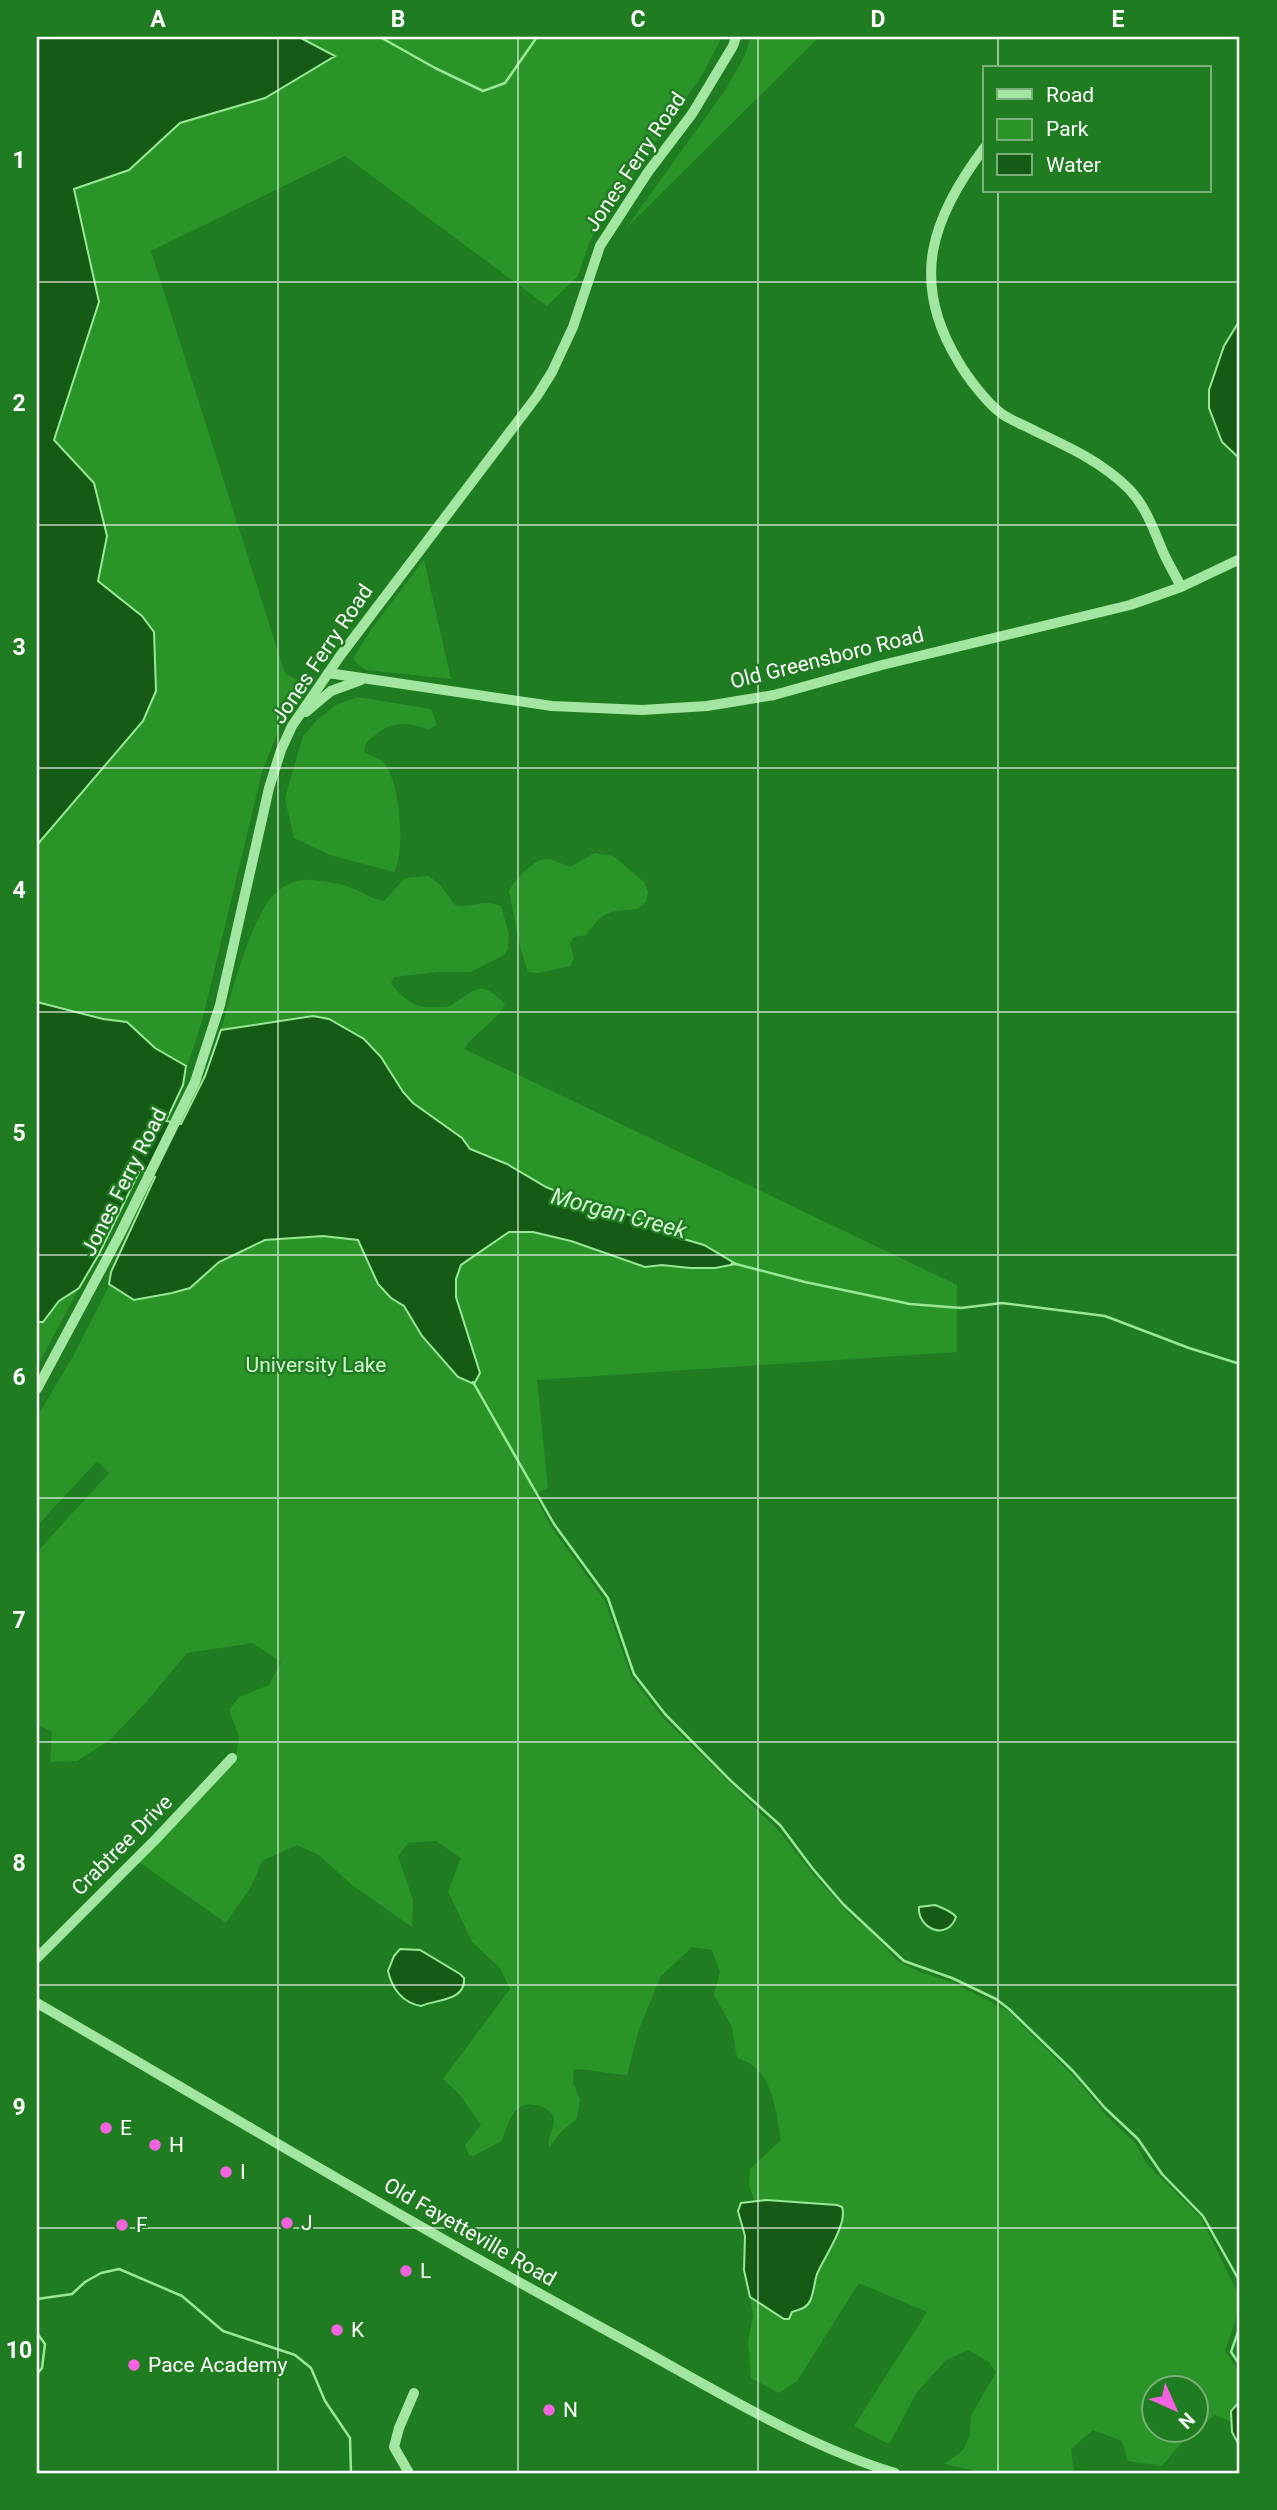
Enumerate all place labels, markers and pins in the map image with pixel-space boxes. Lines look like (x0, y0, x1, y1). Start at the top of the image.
place label: E (120, 2116, 132, 2140)
marker: E (98, 2120, 114, 2136)
place label: H (169, 2133, 184, 2157)
marker: H (147, 2137, 163, 2153)
place label: I (240, 2160, 246, 2184)
marker: I (218, 2164, 234, 2180)
place label: J (301, 2211, 313, 2235)
place label: F (136, 2213, 148, 2237)
marker: J (279, 2215, 295, 2231)
marker: F (114, 2217, 130, 2233)
place label: L (420, 2259, 431, 2283)
marker: L (398, 2263, 414, 2279)
place label: K (351, 2318, 365, 2342)
marker: K (329, 2322, 345, 2338)
place label: Pace Academy (148, 2353, 287, 2377)
marker: Pace Academy (126, 2357, 142, 2373)
place label: N (563, 2398, 578, 2422)
marker: N (541, 2402, 557, 2418)

